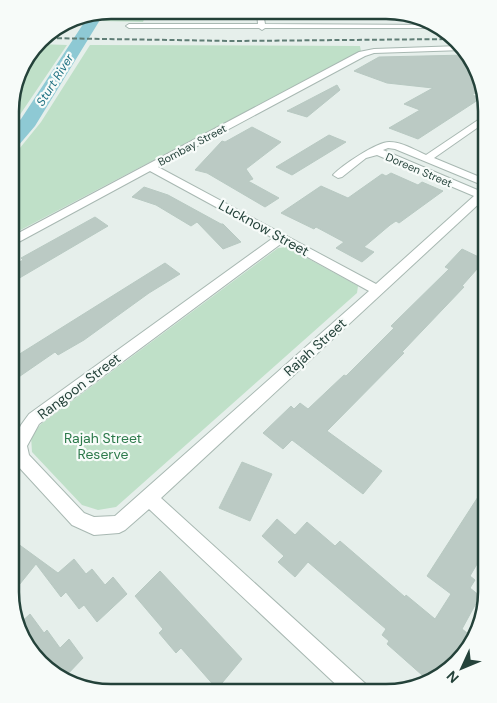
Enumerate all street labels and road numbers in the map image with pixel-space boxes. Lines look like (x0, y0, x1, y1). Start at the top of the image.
street label: Bombay Street (155, 121, 229, 169)
street label: Doreen Street (384, 150, 454, 190)
street label: Lucknow Street (216, 196, 312, 260)
street label: Rajah Street (280, 314, 350, 380)
street label: Rangoon Street (34, 349, 124, 423)

